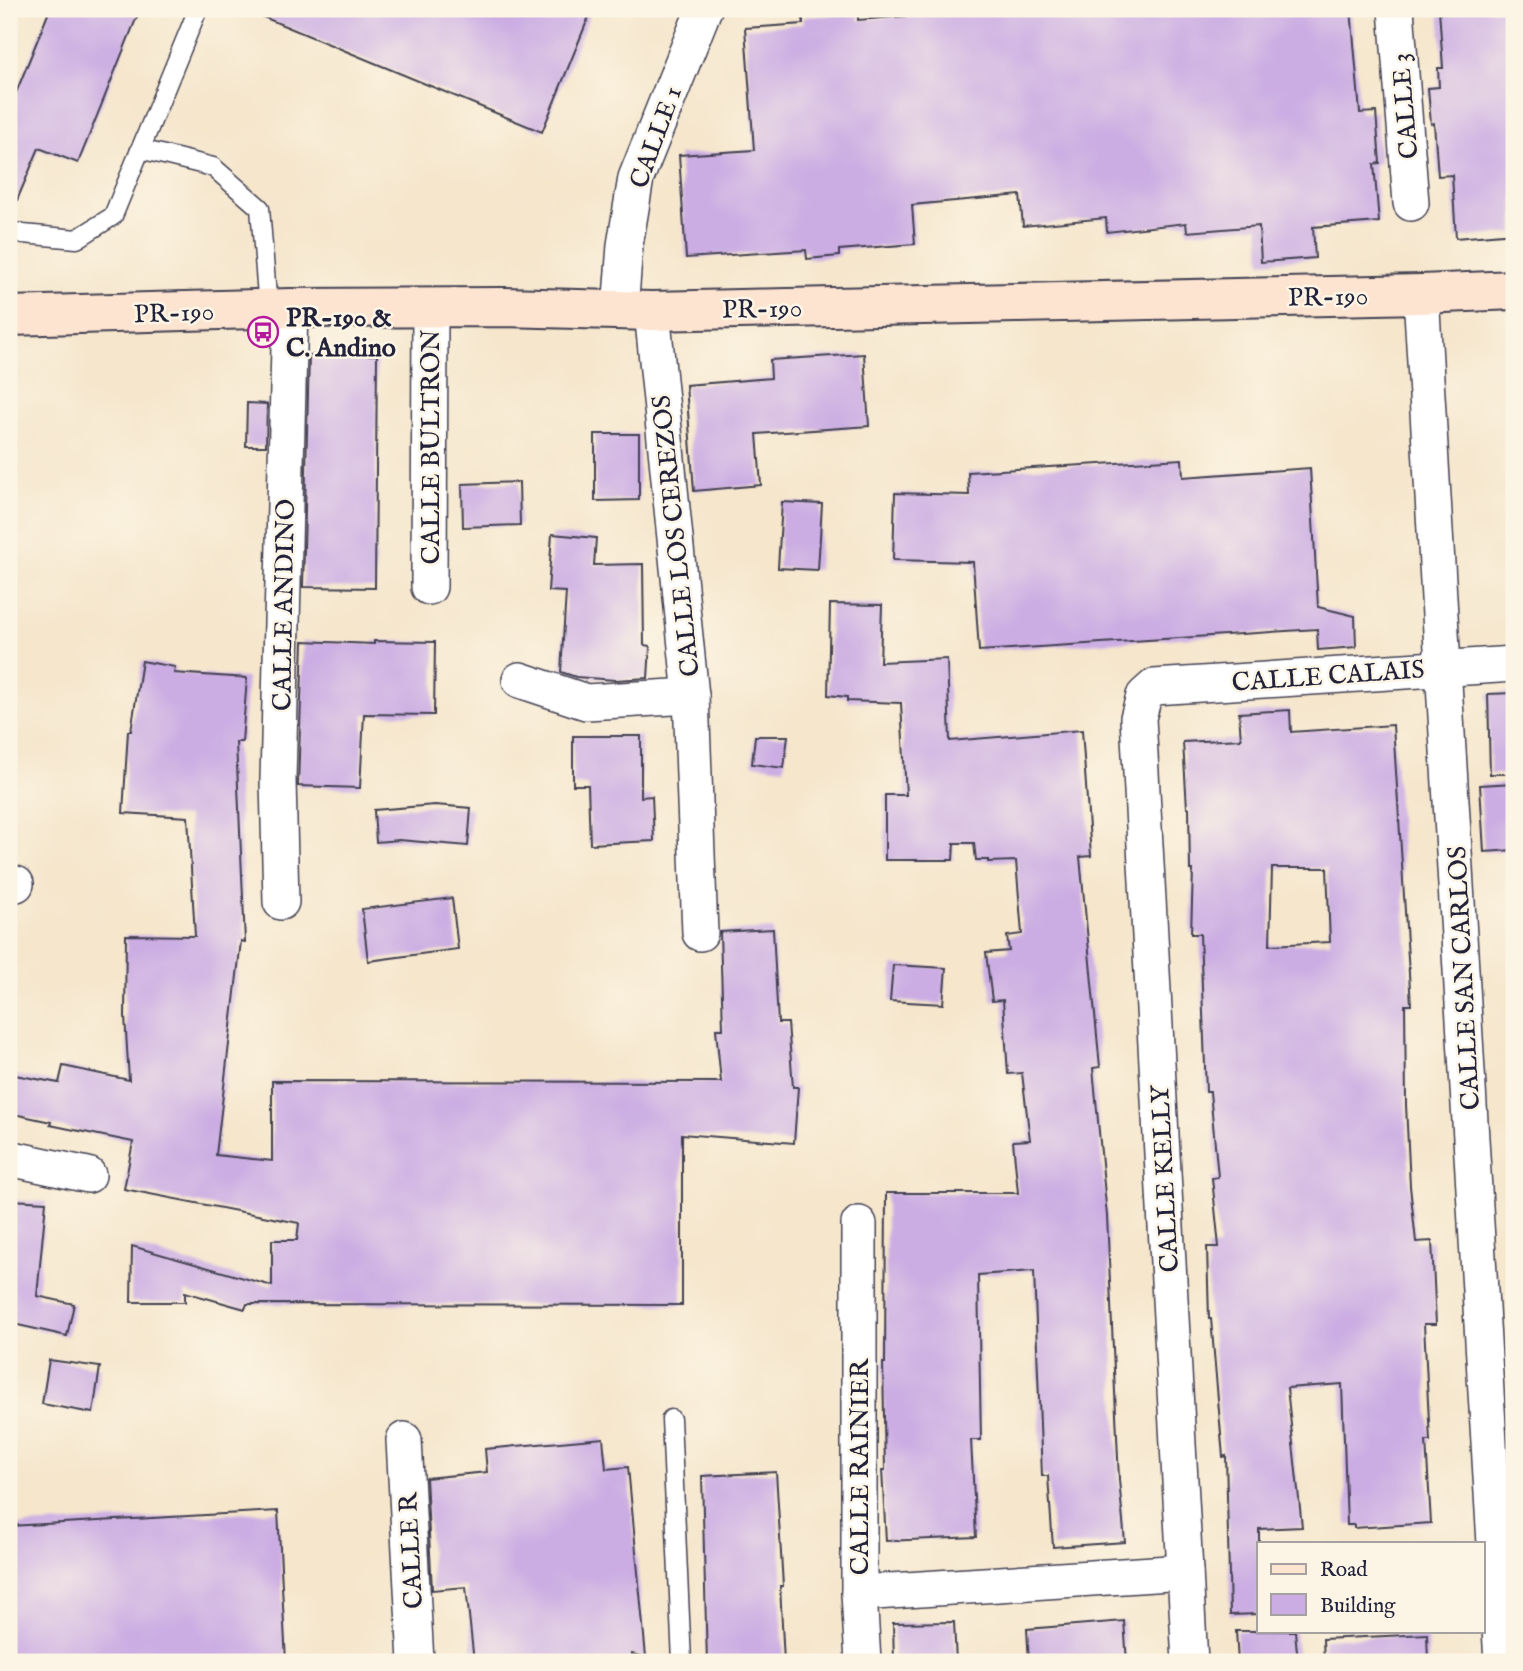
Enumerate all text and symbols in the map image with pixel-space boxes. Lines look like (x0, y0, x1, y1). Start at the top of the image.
street label: CALLE 3 (1384, 51, 1427, 160)
street label: CALLE 1 (623, 82, 690, 193)
street label: PR-190 (1287, 280, 1369, 315)
street label: PR-190 (721, 292, 803, 327)
street label: PR-190 (133, 296, 215, 331)
place label: PR-190 & C. Andino (286, 302, 396, 365)
bus stop icon: PR-190 & C. Andino (246, 315, 280, 349)
street label: CALLE BULTRON (415, 330, 448, 564)
street label: CALLE LOS CEREZOS (645, 393, 708, 678)
street label: CALLE ANDINO (266, 499, 303, 711)
street label: CALLE CALAIS (1231, 653, 1426, 700)
street label: CALLE SAN CARLOS (1441, 845, 1488, 1111)
street label: CALLE KELLY (1144, 1083, 1187, 1273)
street label: CALLE RAINIER (844, 1357, 877, 1575)
street label: CALLE R (392, 1491, 431, 1610)
legend (1257, 1542, 1484, 1632)
text: Road (1320, 1557, 1368, 1584)
text: Building (1320, 1593, 1396, 1620)

